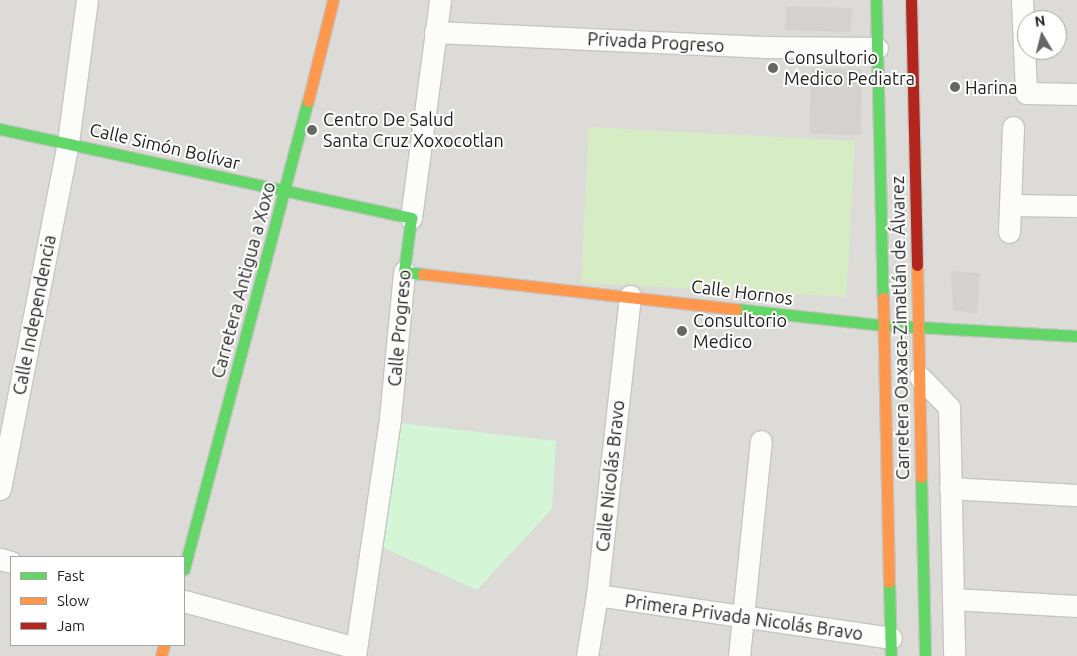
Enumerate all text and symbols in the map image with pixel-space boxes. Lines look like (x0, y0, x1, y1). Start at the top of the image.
north arrow (1017, 10, 1067, 60)
text: N (1034, 12, 1046, 30)
street label: Privada Progreso (587, 28, 725, 56)
place label: Consultorio Medico Pediatra (784, 47, 915, 90)
marker: Consultorio Medico Pediatra (766, 61, 780, 75)
place label: Harina (965, 76, 1018, 98)
marker: Harina (949, 81, 961, 93)
place label: Centro De Salud Santa Cruz Xoxocotlan (323, 109, 504, 152)
street label: Calle Simón Bolívar (88, 118, 242, 174)
marker: Centro De Salud Santa Cruz Xoxocotlan (305, 123, 319, 137)
street label: Carretera Oaxaca-Zimatlán de Álvarez (887, 176, 913, 480)
street label: Carretera Antigua a Xoxo (206, 179, 280, 381)
street label: Calle Independencia (8, 233, 60, 397)
street label: Calle Progreso (383, 269, 415, 387)
street label: Calle Hornos (690, 275, 794, 309)
place label: Consultorio Medico (693, 310, 787, 352)
marker: Consultorio Medico (675, 324, 689, 338)
street label: Calle Nicolás Bravo (591, 399, 629, 553)
legend (10, 556, 185, 646)
text: Fast (57, 567, 84, 584)
street label: Primera Privada Nicolás Bravo (624, 590, 864, 644)
text: Slow (57, 592, 89, 609)
text: Jam (57, 617, 85, 634)

